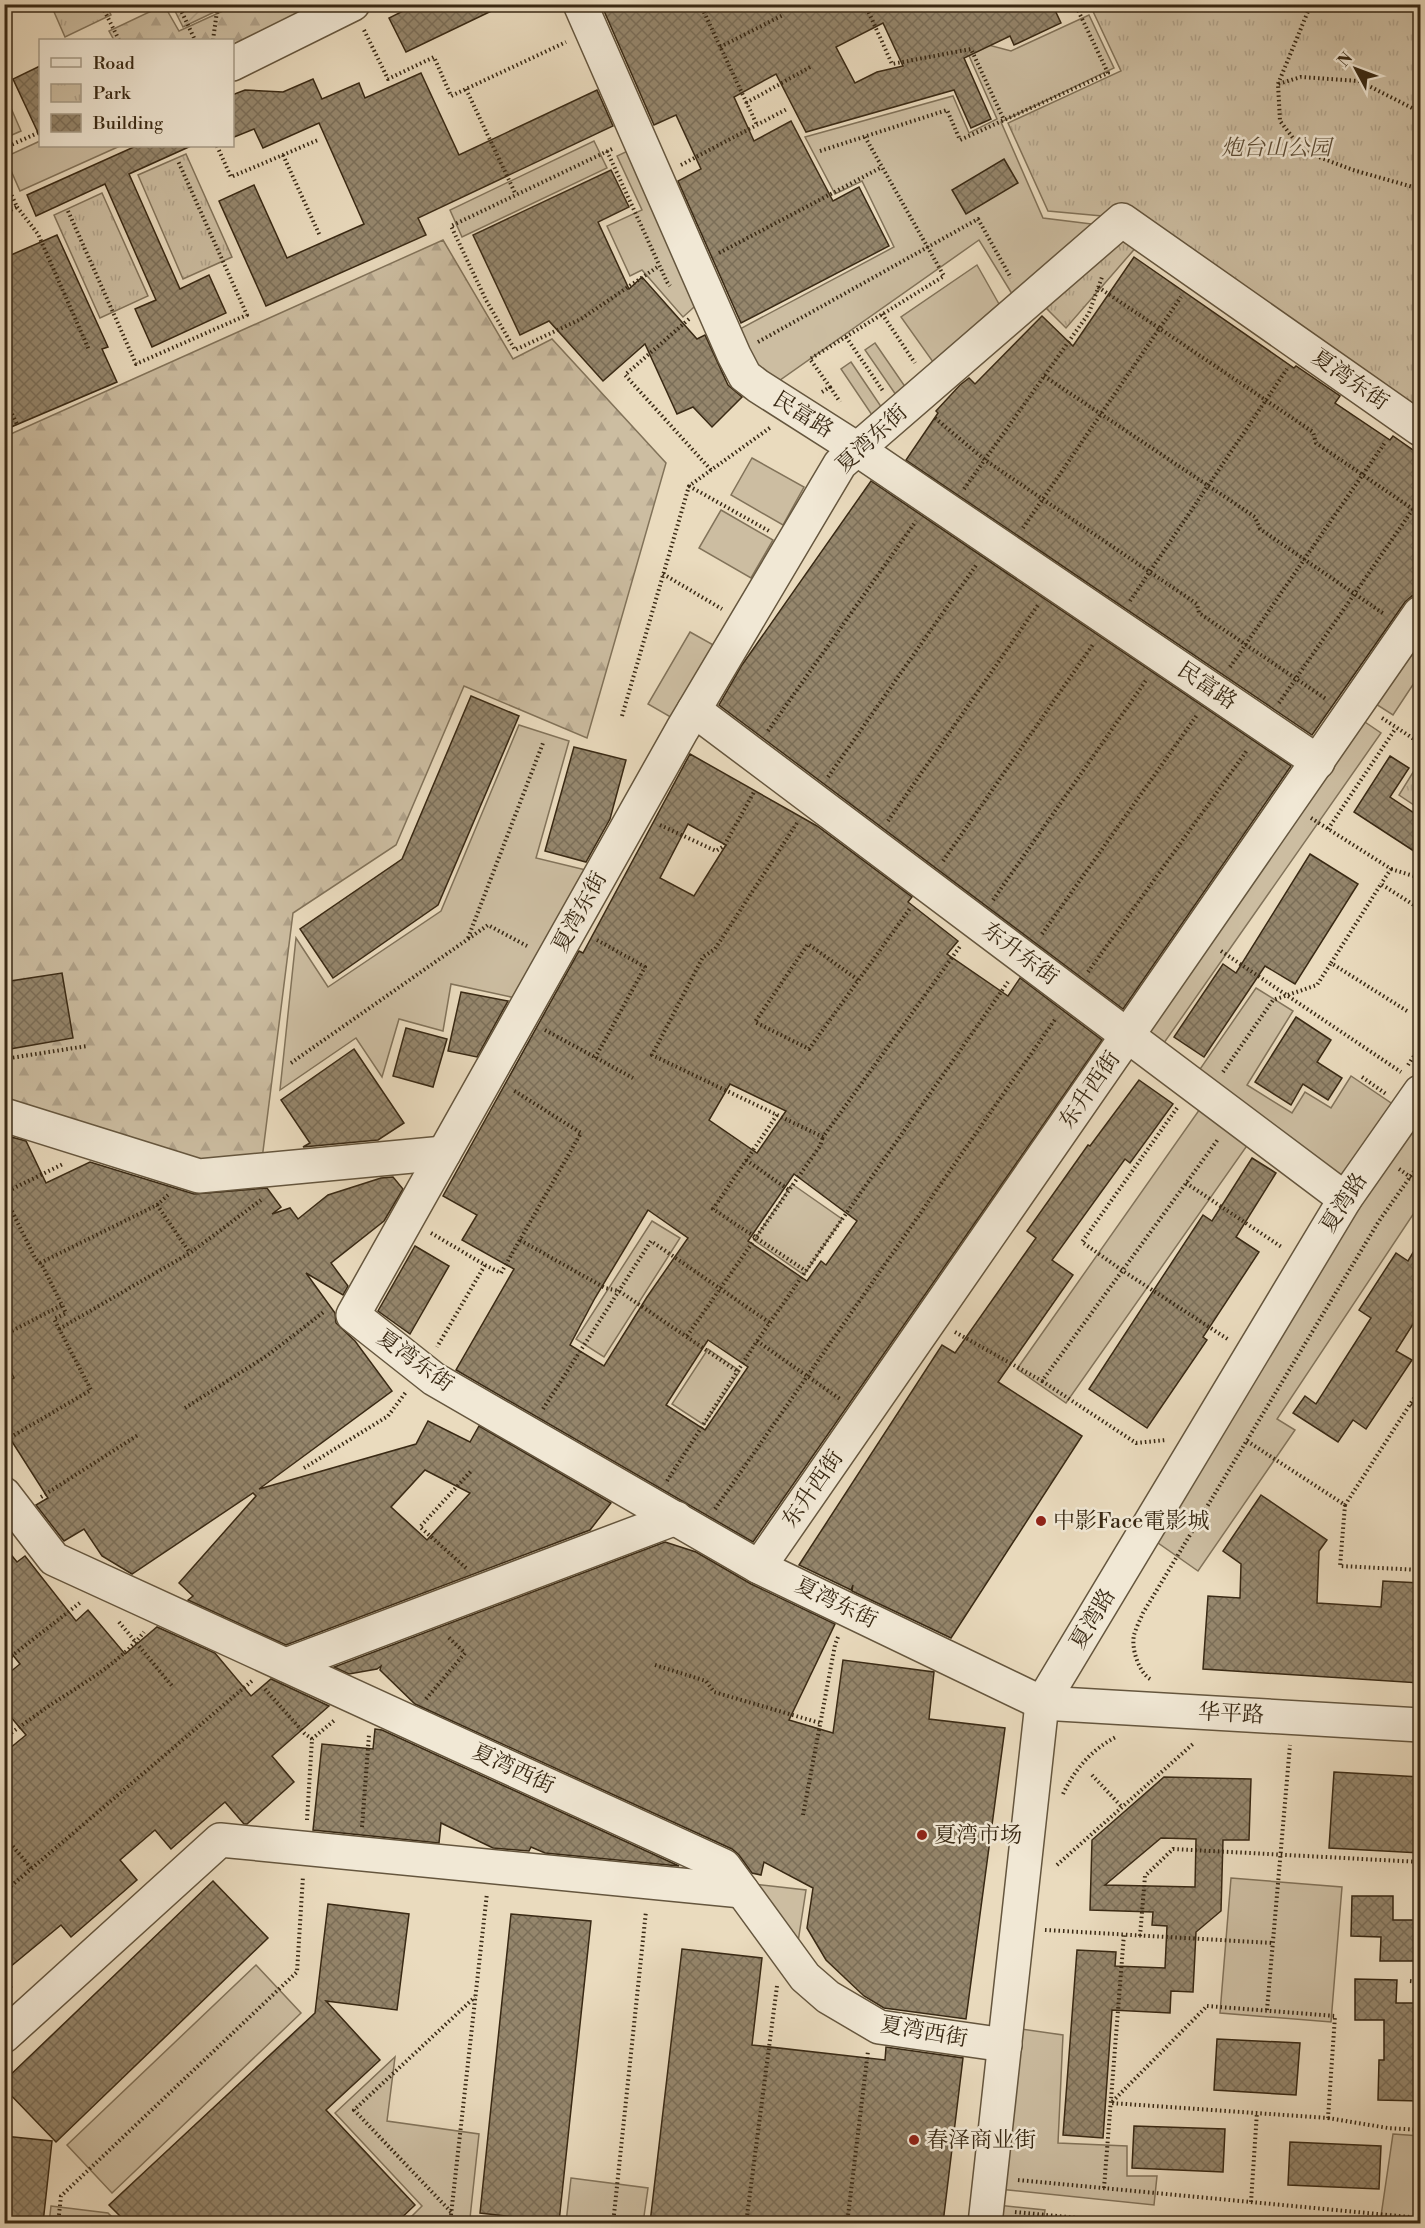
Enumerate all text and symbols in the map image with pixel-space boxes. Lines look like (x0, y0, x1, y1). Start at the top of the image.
legend (39, 39, 234, 147)
north arrow (1326, 39, 1386, 99)
text: N (1334, 48, 1357, 71)
text: Road (93, 52, 136, 75)
text: Park (93, 82, 132, 105)
text: Building (92, 112, 164, 135)
park label: 炮台山公园 (1221, 135, 1334, 162)
street label: 夏湾东街 (1306, 344, 1394, 416)
street label: 民富路 (768, 386, 838, 444)
street label: 夏湾东街 (831, 399, 913, 479)
street label: 民富路 (1172, 656, 1242, 716)
street label: 夏湾东街 (547, 867, 613, 957)
street label: 东升东街 (977, 917, 1063, 991)
street label: 东升西街 (1054, 1046, 1126, 1134)
street label: 夏湾路 (1315, 1168, 1373, 1238)
street label: 夏湾东街 (371, 1324, 459, 1398)
street label: 东升西街 (777, 1445, 849, 1533)
place label: 中影Face電影城 (1053, 1508, 1209, 1535)
marker: 中影Face電影城 (1034, 1514, 1048, 1528)
street label: 夏湾东街 (791, 1572, 881, 1634)
street label: 夏湾路 (1064, 1584, 1122, 1654)
street label: 华平路 (1197, 1699, 1265, 1729)
street label: 夏湾西街 (467, 1738, 559, 1800)
place label: 夏湾市场 (934, 1822, 1022, 1849)
marker: 夏湾市场 (915, 1828, 929, 1842)
street label: 夏湾西街 (878, 2011, 970, 2053)
place label: 春泽商业街 (926, 2127, 1036, 2154)
marker: 春泽商业街 (907, 2133, 921, 2147)

